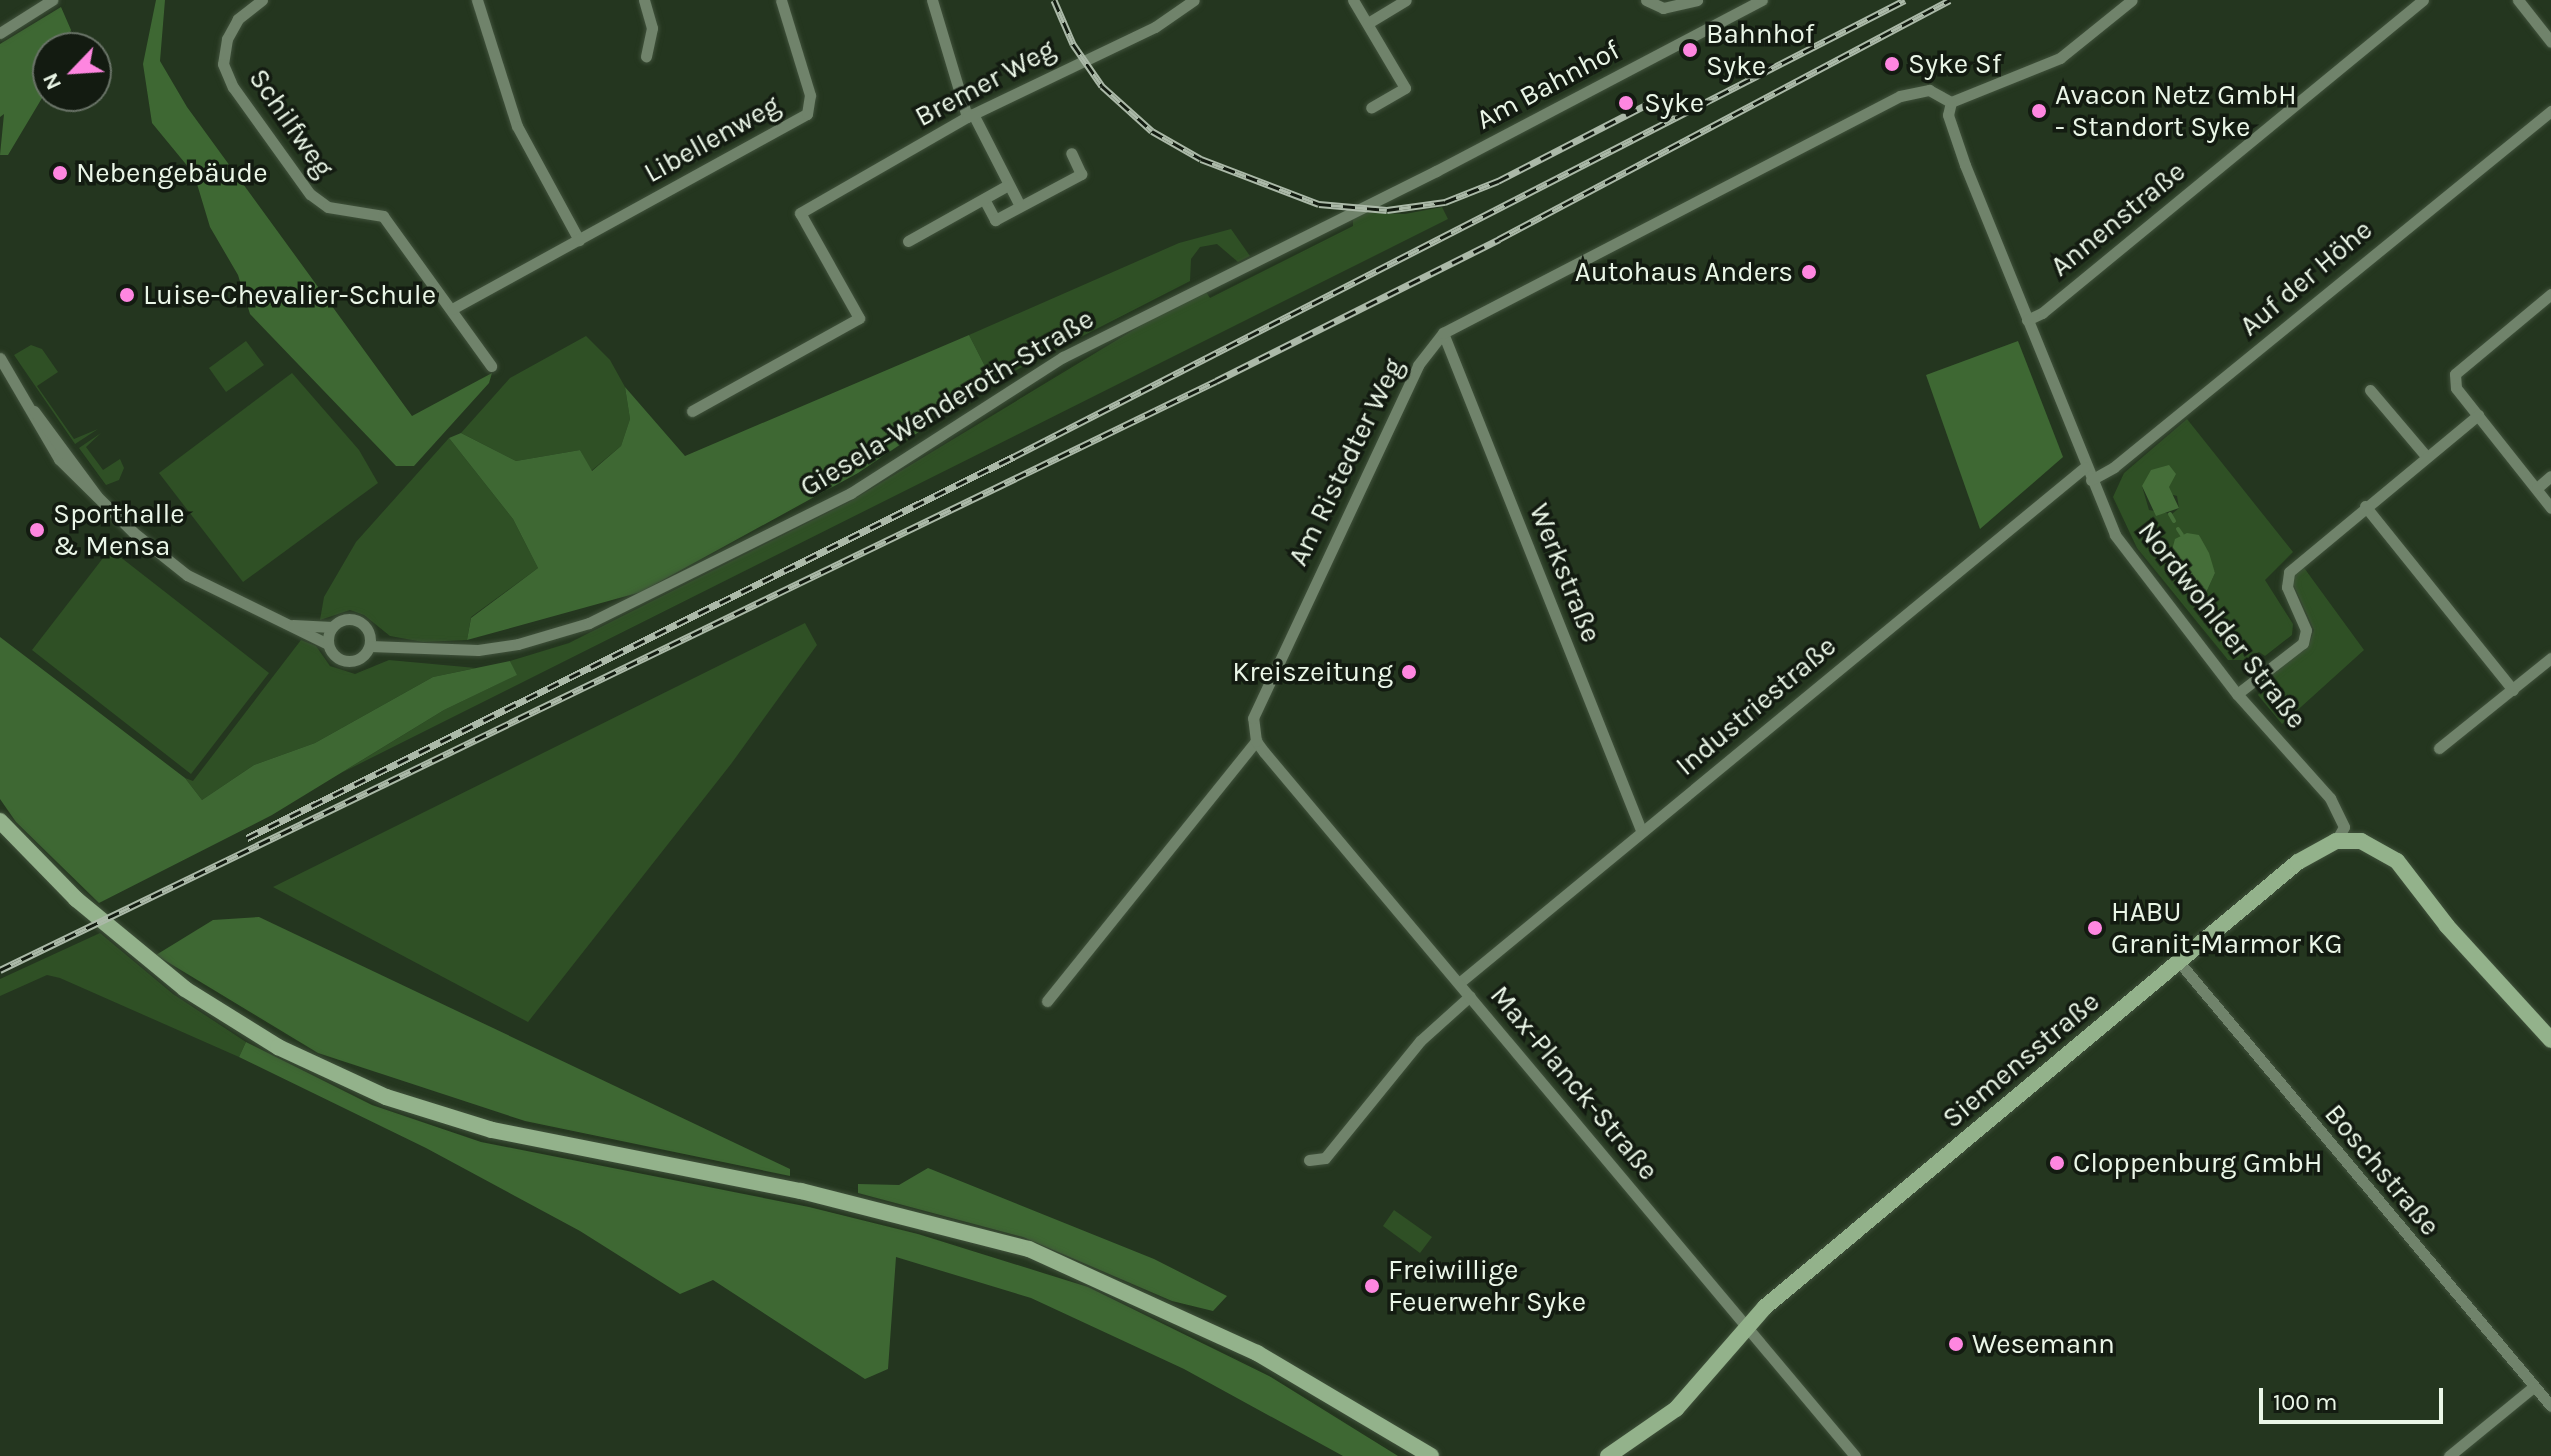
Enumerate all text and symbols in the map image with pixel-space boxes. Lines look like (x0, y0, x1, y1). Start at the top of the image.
place label: Bahnhof Syke (1706, 17, 1814, 83)
north arrow (32, 32, 112, 112)
street label: Bremer Weg (909, 32, 1061, 134)
street label: Am Bahnhof (1471, 33, 1625, 137)
marker: Bahnhof Syke (1681, 41, 1699, 59)
place label: Syke Sf (1908, 47, 2001, 81)
marker: Syke Sf (1883, 55, 1901, 73)
street label: Schilfweg (242, 62, 340, 184)
text: N (37, 69, 67, 94)
place label: Avacon Netz GmbH - Standort Syke (2055, 78, 2297, 144)
place label: Syke (1644, 86, 1704, 120)
street label: Libellenweg (638, 88, 786, 190)
marker: Syke (1615, 92, 1637, 114)
marker: Avacon Netz GmbH - Standort Syke (2030, 102, 2048, 120)
street label: Annenstraße (2044, 154, 2192, 284)
place label: Nebengebäude (76, 156, 268, 190)
marker: Nebengebäude (51, 164, 69, 182)
street label: Auf der Höhe (2233, 213, 2379, 343)
place label: Autohaus Anders (1575, 255, 1793, 289)
marker: Autohaus Anders (1800, 263, 1818, 281)
place label: Luise-Chevalier-Schule (143, 278, 436, 312)
marker: Luise-Chevalier-Schule (118, 286, 136, 304)
street label: Giesela-Wenderoth-Straße (794, 302, 1100, 504)
street label: Am Ristedter Weg (1281, 353, 1411, 571)
place label: Sporthalle & Mensa (53, 497, 185, 563)
street label: Werkstraße (1522, 499, 1608, 647)
street label: Nordwohlder Straße (2131, 515, 2313, 735)
marker: Sporthalle & Mensa (28, 521, 46, 539)
street label: Industriestraße (1669, 629, 1843, 783)
place label: Kreiszeitung (1232, 655, 1393, 689)
marker: Kreiszeitung (1400, 663, 1418, 681)
place label: HABU Granit-Marmor KG (2111, 895, 2343, 961)
marker: HABU Granit-Marmor KG (2086, 919, 2104, 937)
street label: Max-Planck-Straße (1483, 979, 1665, 1187)
street label: Siemensstraße (1936, 985, 2106, 1135)
street label: Boschstraße (2317, 1097, 2447, 1243)
place label: Cloppenburg GmbH (2073, 1146, 2323, 1180)
marker: Cloppenburg GmbH (2048, 1154, 2066, 1172)
place label: Freiwillige Feuerwehr Syke (1388, 1253, 1586, 1319)
marker: Freiwillige Feuerwehr Syke (1363, 1277, 1381, 1295)
place label: Wesemann (1972, 1327, 2115, 1361)
marker: Wesemann (1947, 1335, 1965, 1353)
scale bar (2263, 1372, 2447, 1422)
text: 100 m (2273, 1388, 2338, 1416)

